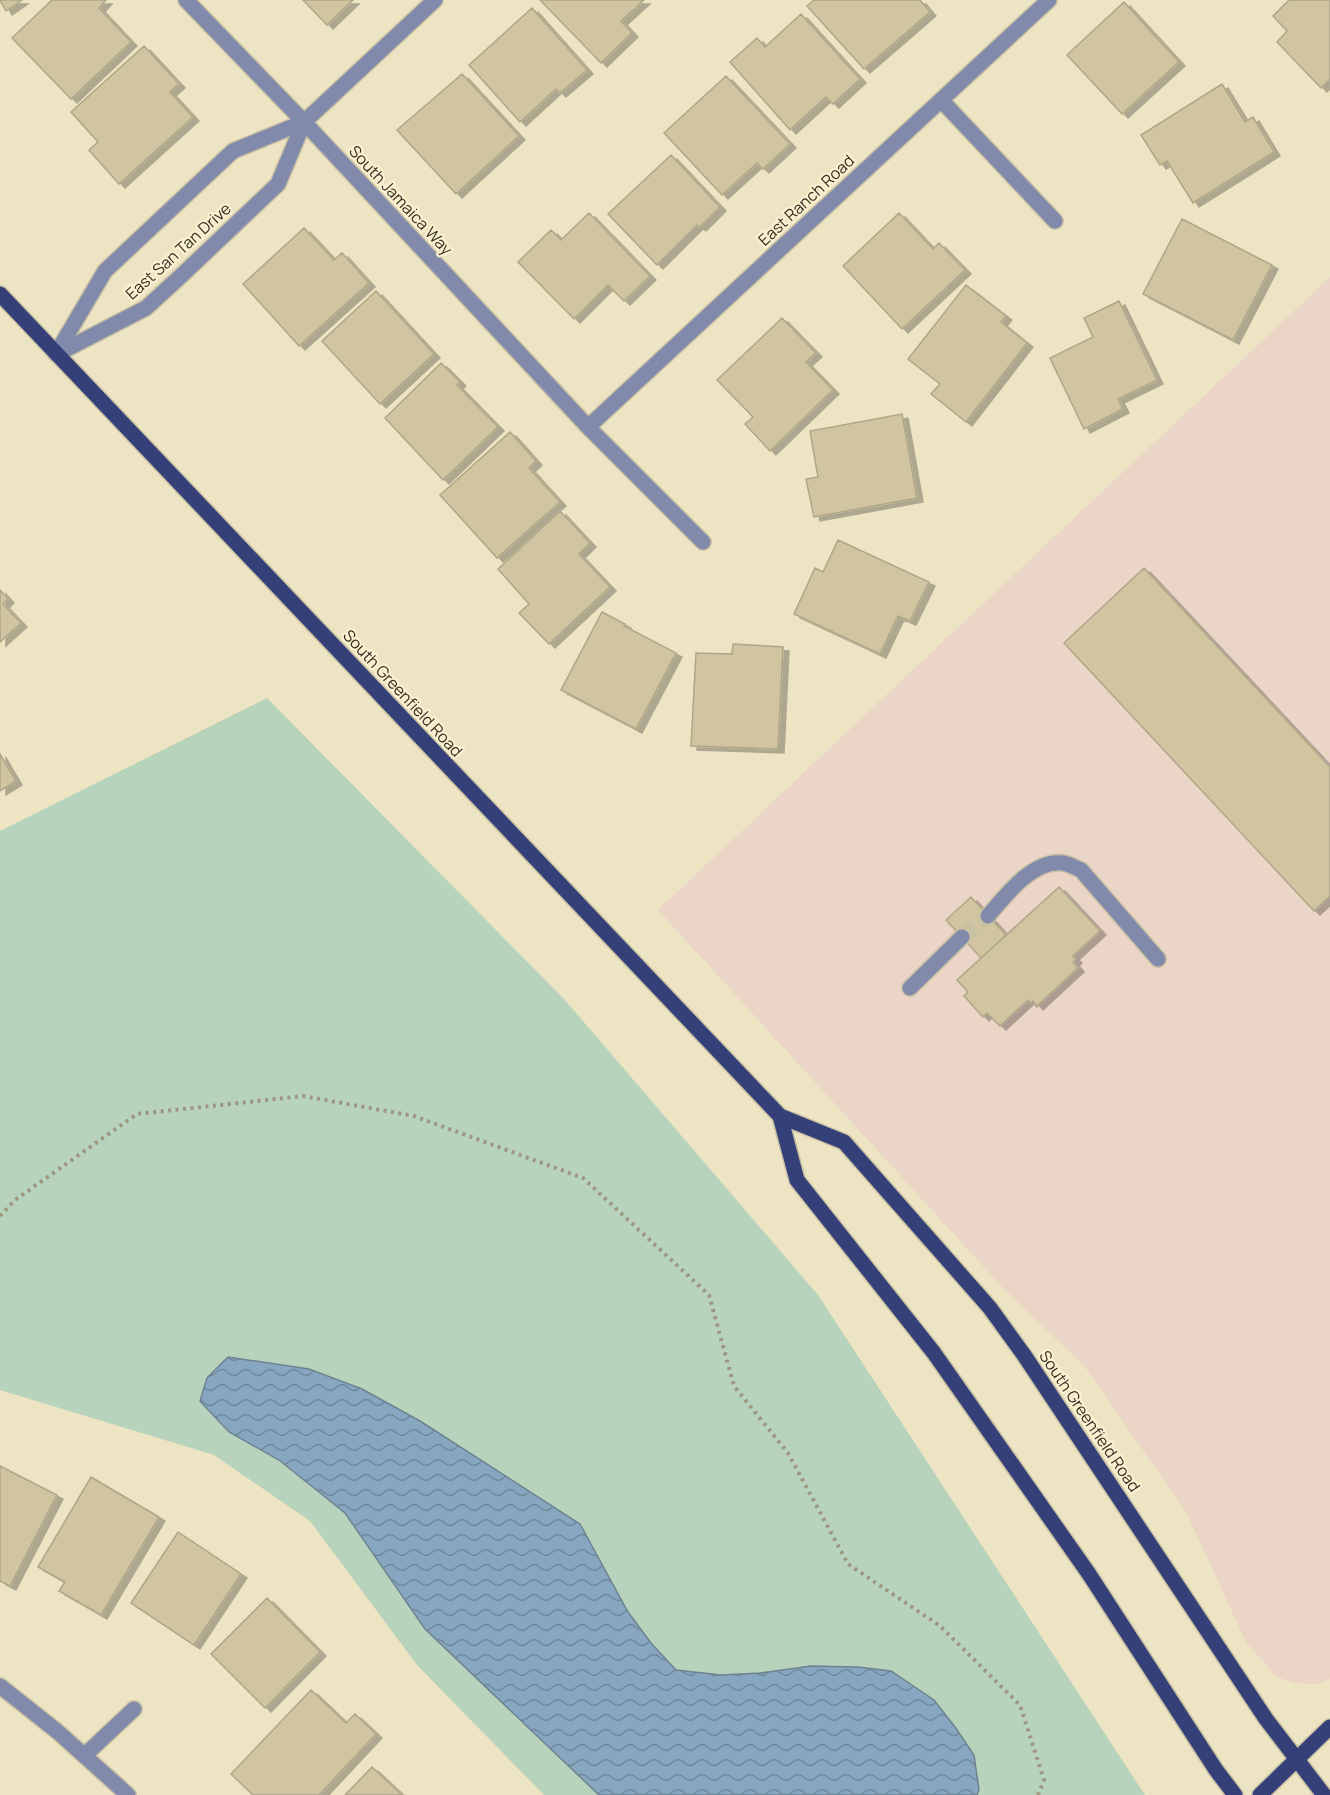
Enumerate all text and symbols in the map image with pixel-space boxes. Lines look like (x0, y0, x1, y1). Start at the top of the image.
street label: South Jamaica Way (344, 140, 458, 260)
street label: East Ranch Road (753, 150, 859, 250)
street label: East San Tan Drive (121, 198, 235, 304)
street label: South Greenfield Road (338, 625, 468, 761)
street label: South Greenfield Road (1034, 1346, 1146, 1496)

